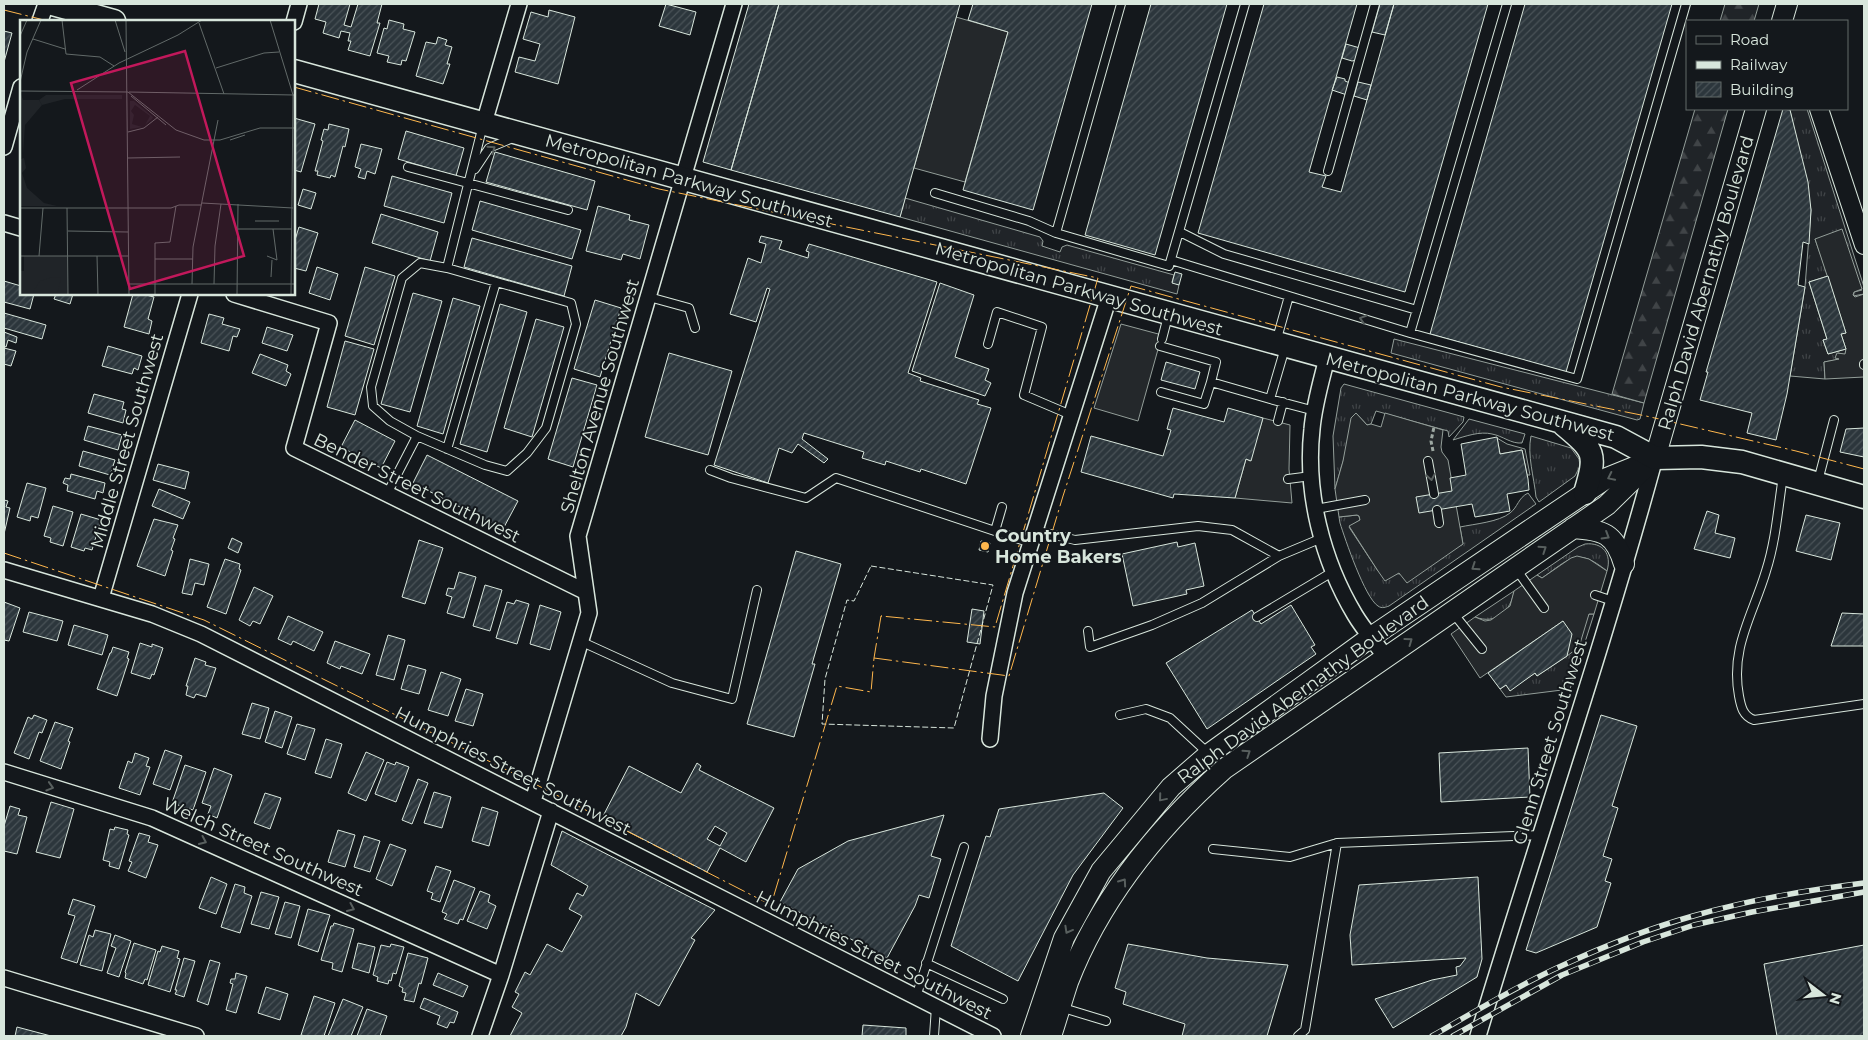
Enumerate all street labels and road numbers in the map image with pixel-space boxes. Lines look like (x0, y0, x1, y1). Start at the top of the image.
street label: Metropolitan Parkway Southwest (543, 129, 835, 233)
street label: Ralph David Abernathy Boulevard (1653, 133, 1759, 433)
street label: Metropolitan Parkway Southwest (933, 237, 1225, 341)
street label: Shelton Avenue Southwest (556, 276, 644, 516)
street label: Middle Street Southwest (86, 331, 168, 551)
street label: Metropolitan Parkway Southwest (1323, 348, 1617, 446)
street label: Bender Street Southwest (310, 428, 524, 548)
street label: Ralph David Abernathy Boulevard (1173, 591, 1433, 789)
street label: Glenn Street Southwest (1508, 636, 1592, 848)
street label: Humphries Street Southwest (391, 702, 635, 840)
street label: Welch Street Southwest (159, 793, 367, 901)
street label: Humphries Street Southwest (752, 886, 996, 1024)

